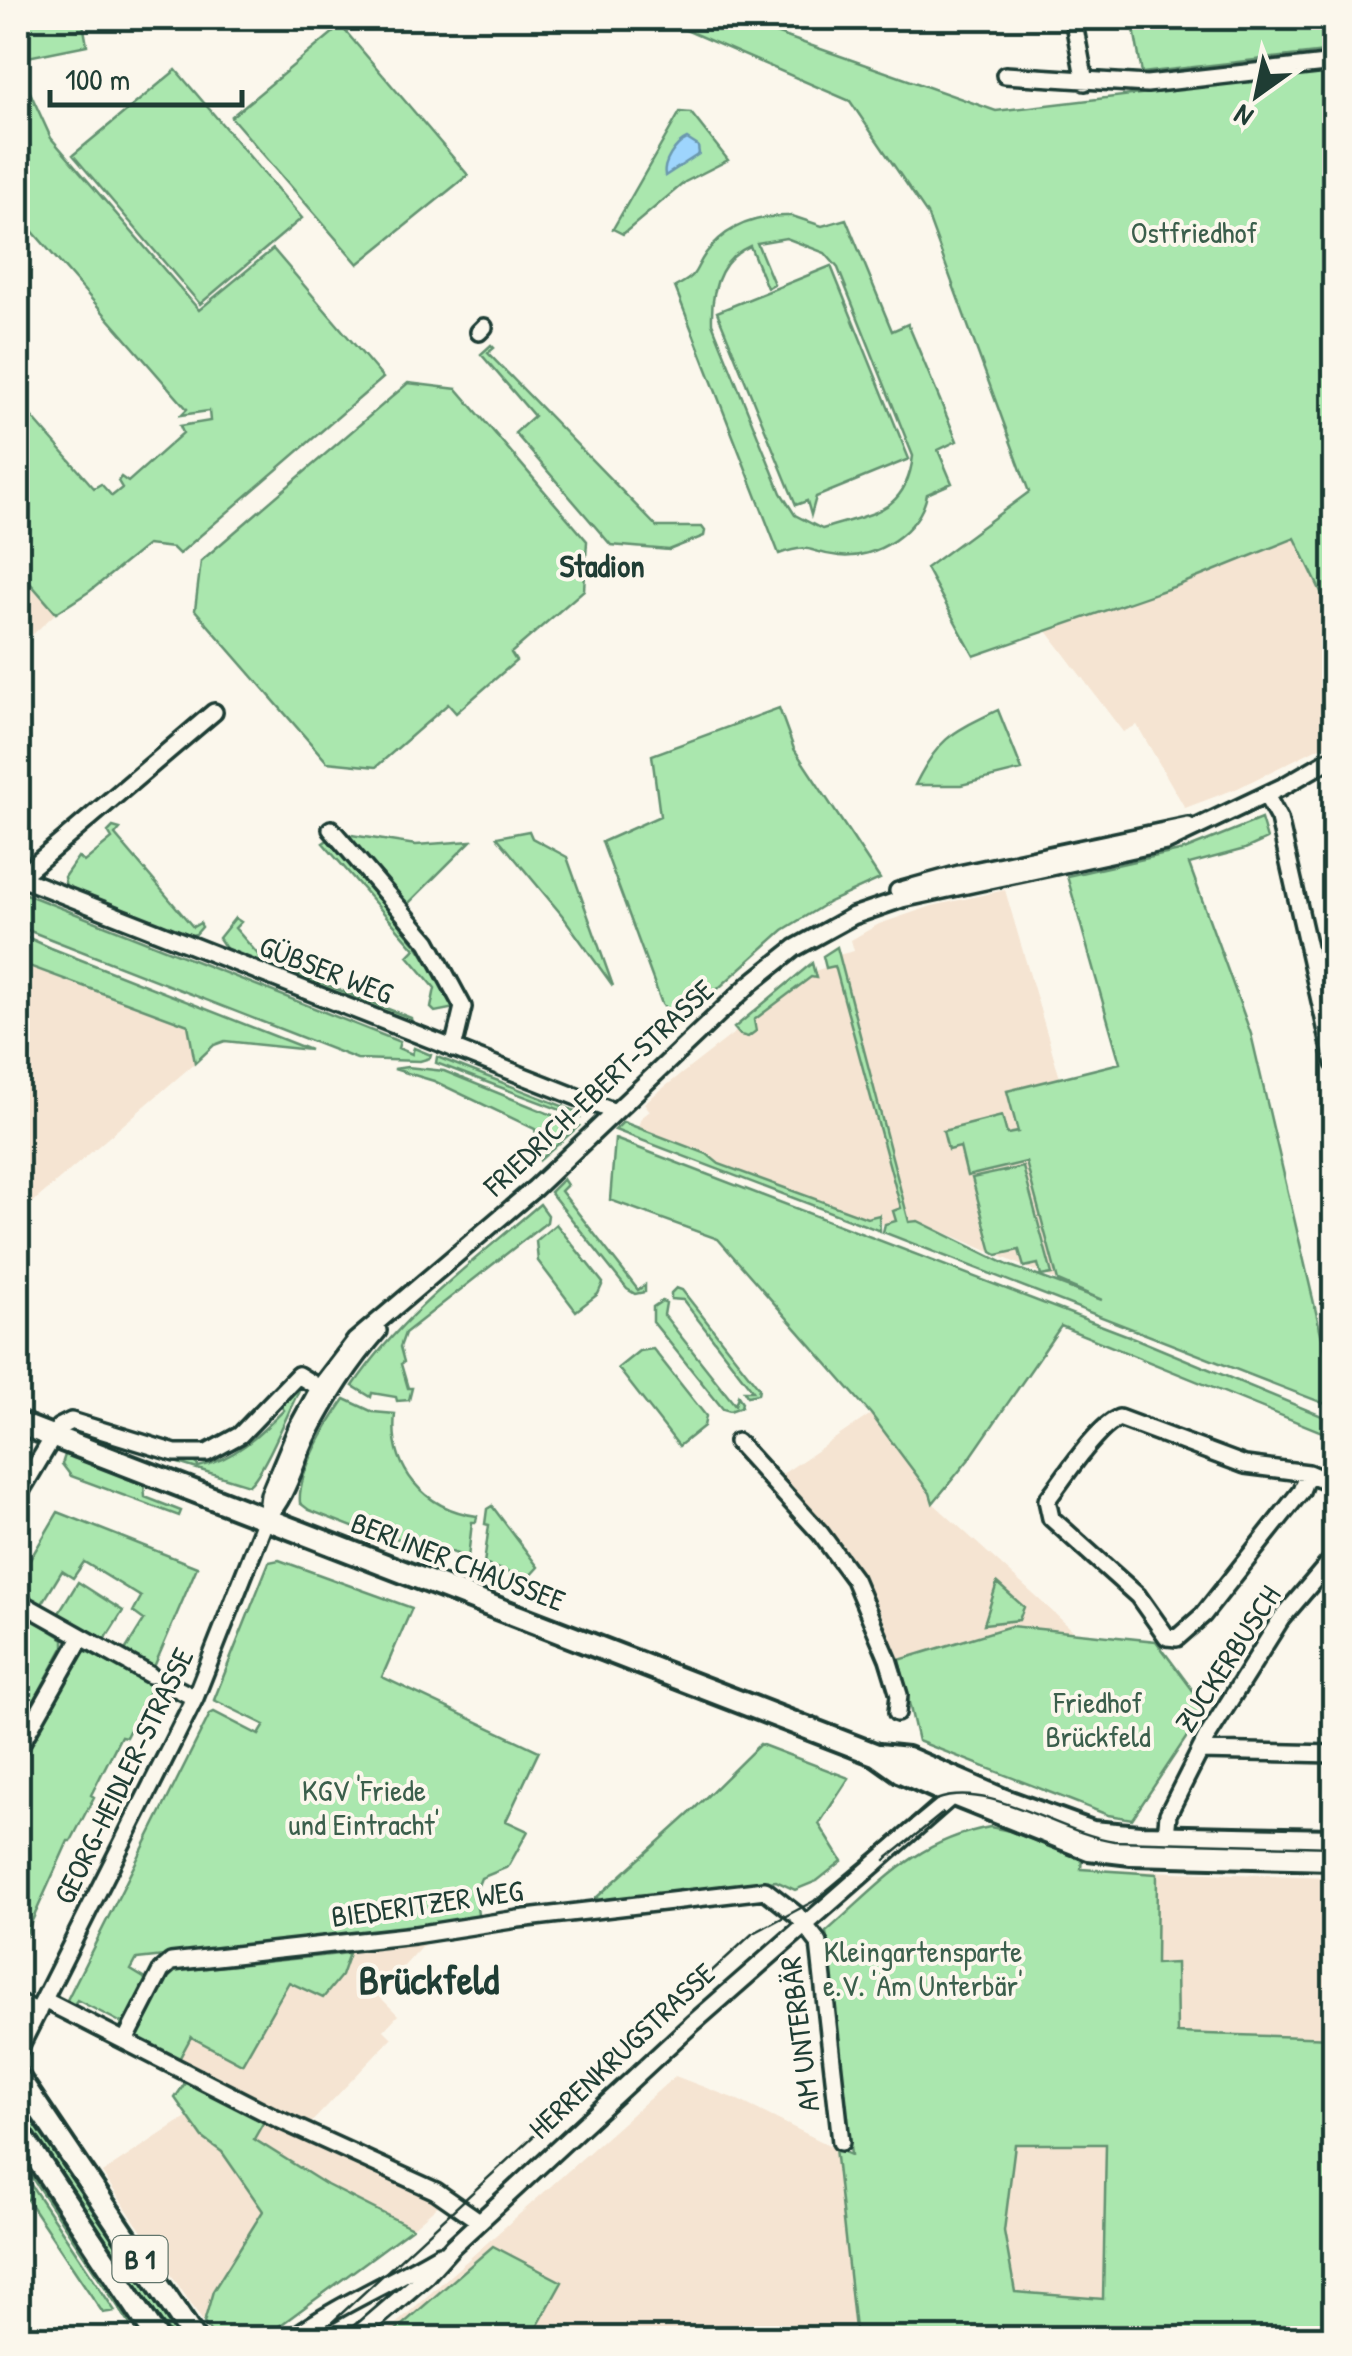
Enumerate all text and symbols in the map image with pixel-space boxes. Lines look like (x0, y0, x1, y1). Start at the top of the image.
scale bar (50, 45, 242, 107)
north arrow (1207, 45, 1307, 145)
text: 100 m (65, 59, 130, 99)
text: N (1227, 96, 1260, 136)
park label: Ostfriedhof (1131, 212, 1258, 252)
district label: Stadion (559, 544, 645, 587)
street label: GÜBSER WEG (254, 925, 399, 1013)
street label: FRIEDRICH-EBERT-STRASSE (474, 970, 722, 1205)
street label: BERLINER CHAUSSEE (346, 1502, 571, 1620)
street label: ZUCKERBUSCH (1165, 1578, 1289, 1739)
street label: GEORG-HEIDLER-STRASSE (44, 1641, 202, 1910)
park label: Friedhof Brückfeld (1045, 1682, 1151, 1756)
park label: KGV 'Friede und Eintracht' (289, 1770, 439, 1844)
street label: BIEDERITZER WEG (329, 1870, 526, 1936)
park label: Kleingartensparte e.V. 'Am Unterbär' (823, 1931, 1023, 2005)
district label: Brückfeld (359, 1952, 500, 2006)
street label: HERRENKRUGSTRASSE (520, 1954, 723, 2147)
street label: AM UNTERBÄR (770, 1954, 828, 2114)
road number: B 1 (112, 2236, 168, 2282)

